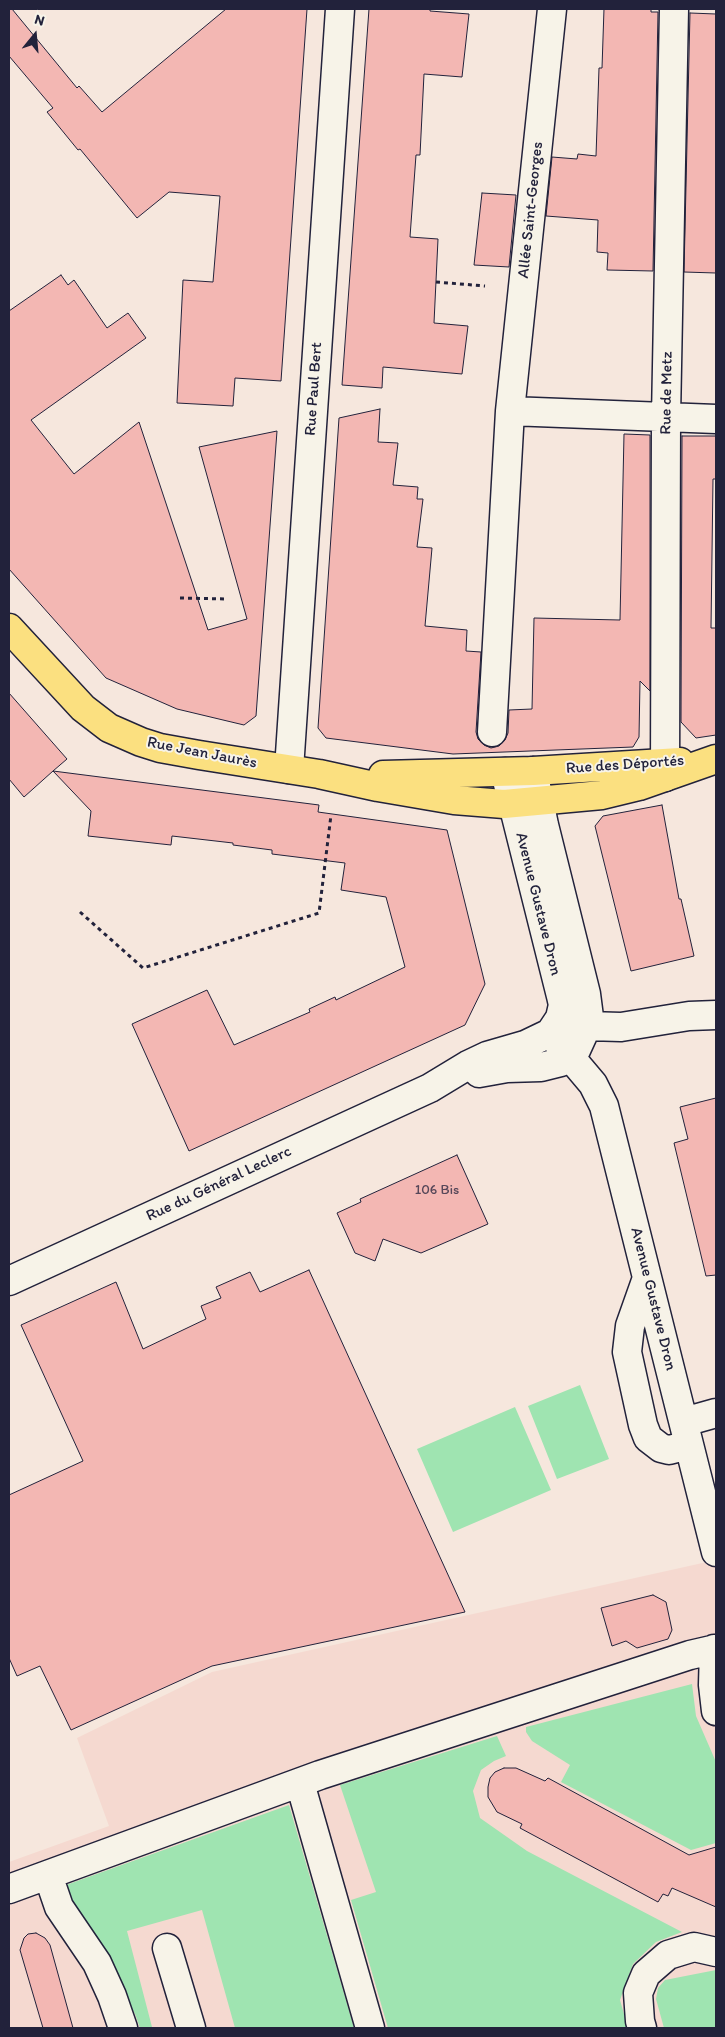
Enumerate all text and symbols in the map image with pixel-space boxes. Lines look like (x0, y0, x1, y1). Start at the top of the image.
north arrow (10, 10, 60, 60)
text: N (33, 11, 47, 30)
street label: Allée Saint-Georges (514, 141, 548, 279)
street label: Rue Paul Bert (301, 342, 327, 436)
street label: Rue de Metz (657, 351, 677, 435)
street label: Rue Jean Jaurès (146, 733, 258, 773)
street label: Rue des Déportés (565, 751, 685, 779)
street label: Avenue Gustave Dron (511, 830, 565, 978)
street label: Rue du Général Leclerc (143, 1142, 295, 1226)
house number: 106 Bis (415, 1182, 459, 1198)
street label: Avenue Gustave Dron (626, 1225, 680, 1373)

